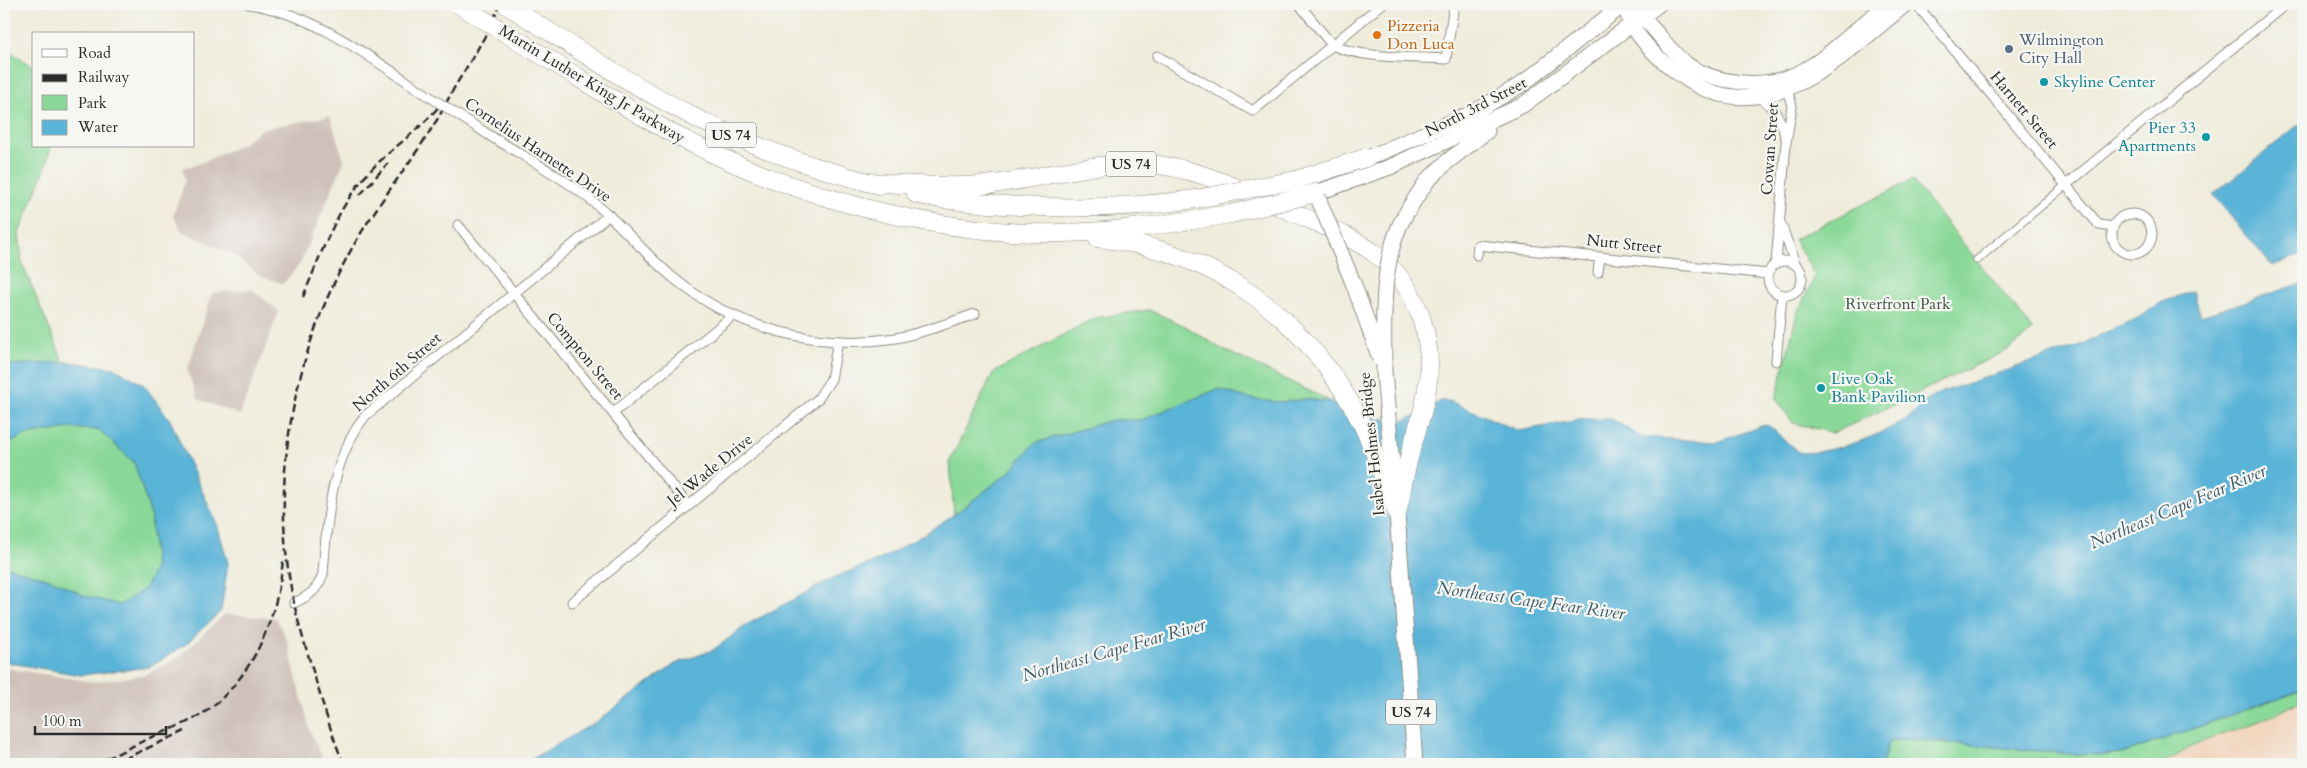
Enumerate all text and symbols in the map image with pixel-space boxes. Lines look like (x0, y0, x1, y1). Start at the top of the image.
place label: Pizzeria Don Luca (1387, 15, 1455, 55)
street label: Martin Luther King Jr Parkway (495, 20, 690, 149)
marker: Pizzeria Don Luca (1371, 29, 1383, 41)
place label: Wilmington City Hall (2018, 29, 2104, 69)
legend (32, 32, 195, 148)
text: Road (78, 43, 111, 63)
marker: Wilmington City Hall (2003, 43, 2015, 55)
street label: Harnett Street (1985, 66, 2063, 154)
text: Railway (78, 67, 129, 87)
place label: Skyline Center (2054, 71, 2155, 93)
street label: North 3rd Street (1421, 72, 1531, 142)
marker: Skyline Center (2038, 76, 2050, 88)
text: Park (78, 93, 107, 113)
street label: Cornelius Harnette Drive (460, 93, 616, 207)
street label: Cowan Street (1756, 102, 1784, 196)
text: Water (77, 117, 119, 137)
place label: Pier 33 Apartments (2118, 117, 2196, 157)
road number: US 74 (706, 122, 756, 148)
marker: Pier 33 Apartments (2200, 131, 2212, 143)
road number: US 74 (1106, 152, 1156, 176)
street label: Nutt Street (1585, 229, 1663, 259)
park label: Riverfront Park (1845, 293, 1951, 315)
street label: Compton Street (542, 307, 628, 405)
street label: North 6th Street (348, 327, 446, 417)
place label: Live Oak Bank Pavilion (1831, 368, 1926, 408)
street label: Isabel Holmes Bridge (1354, 371, 1390, 517)
marker: Live Oak Bank Pavilion (1815, 382, 1827, 394)
street label: Jel Wade Drive (661, 429, 757, 513)
water label: Northeast Cape Fear River (2086, 458, 2271, 556)
water label: Northeast Cape Fear River (1435, 575, 1628, 627)
water label: Northeast Cape Fear River (1019, 612, 1210, 688)
road number: US 74 (1386, 700, 1436, 724)
scale bar (35, 703, 166, 735)
text: 100 m (42, 711, 82, 731)

